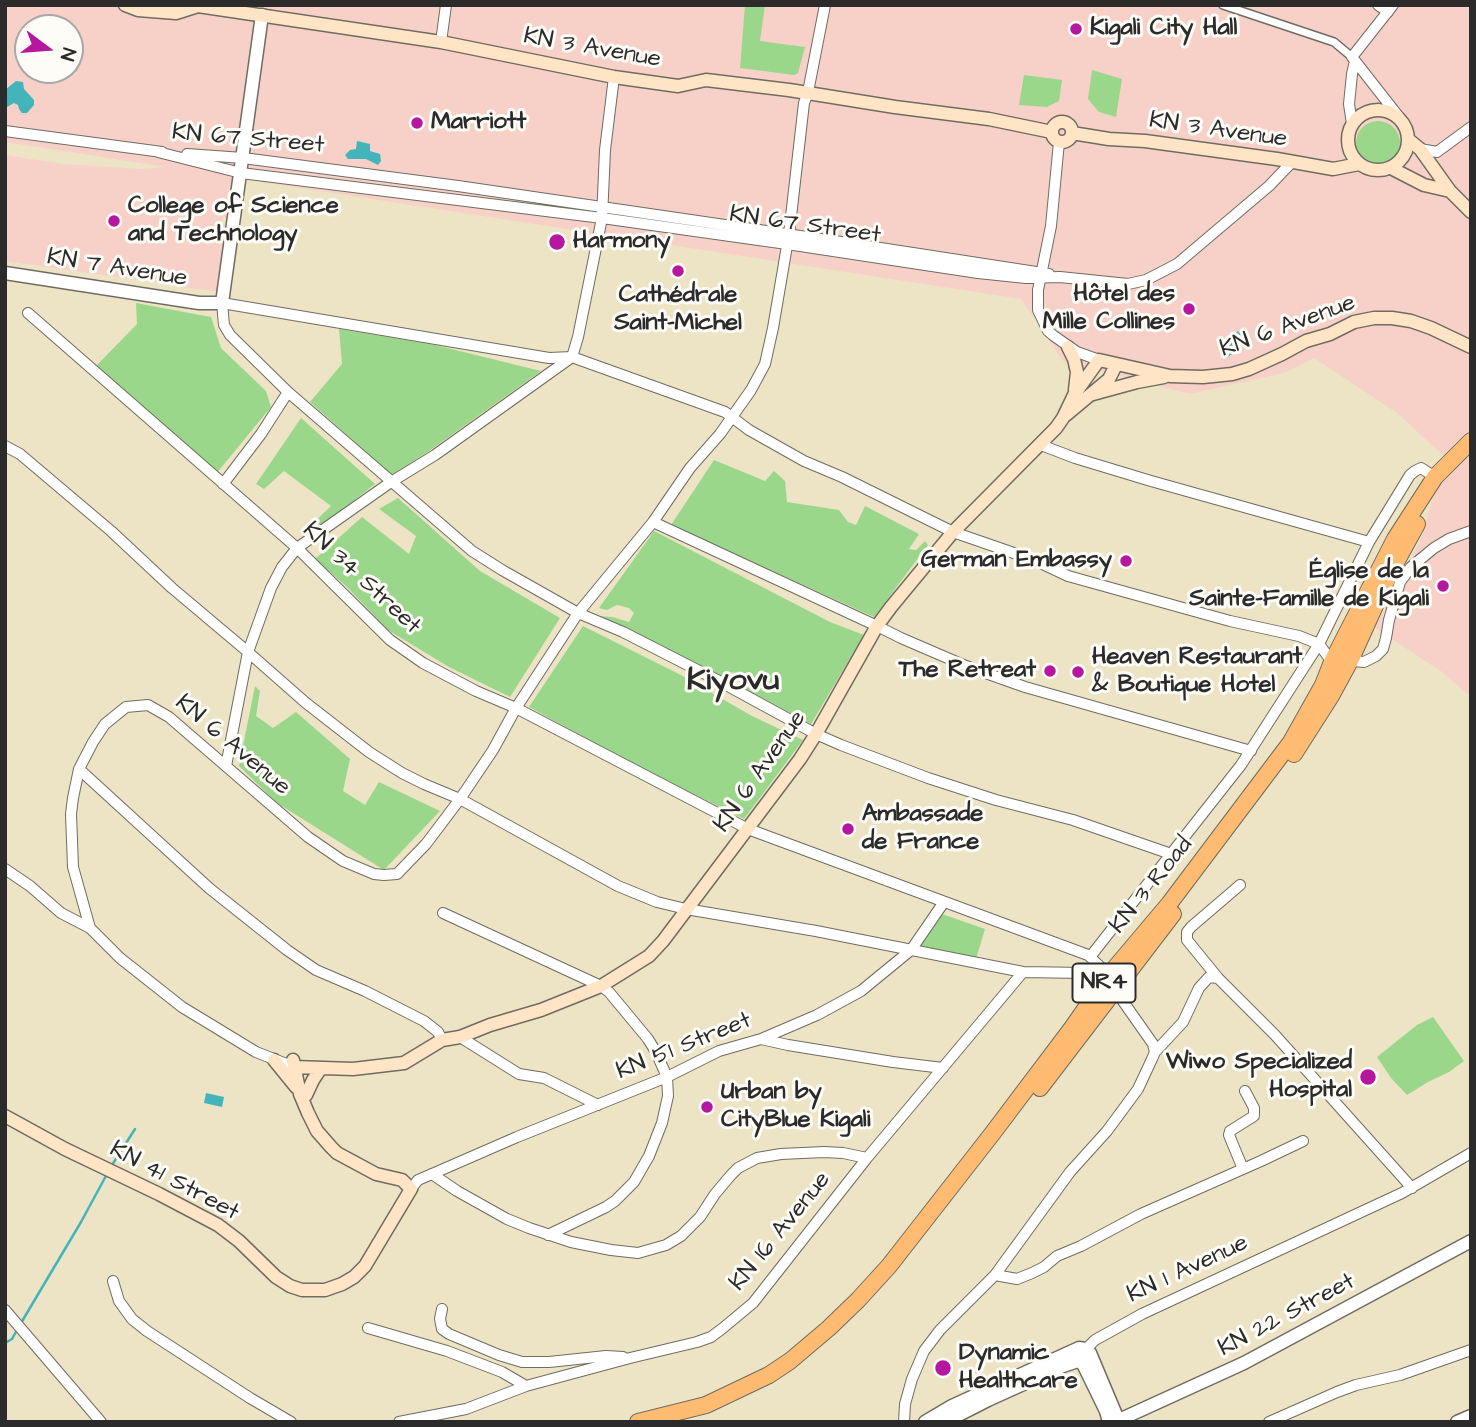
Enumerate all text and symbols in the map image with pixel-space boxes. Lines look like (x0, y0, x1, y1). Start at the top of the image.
north arrow (14, 14, 84, 84)
place label: Kigali City Hall (1090, 15, 1237, 43)
marker: Kigali City Hall (1068, 21, 1084, 37)
street label: KN 3 Avenue (521, 23, 663, 75)
text: N (53, 45, 82, 64)
street label: KN 3 Avenue (1147, 107, 1289, 155)
place label: Marriott (431, 109, 526, 137)
marker: Marriott (409, 115, 425, 131)
street label: KN 67 Street (171, 119, 325, 161)
place label: College of Science and Technology (128, 193, 339, 249)
street label: KN 67 Street (727, 201, 883, 251)
marker: College of Science and Technology (106, 213, 122, 229)
place label: Harmony (573, 228, 670, 256)
marker: Harmony (547, 232, 567, 252)
street label: KN 7 Avenue (45, 244, 189, 294)
marker: Cathédrale Saint-Michel (670, 263, 686, 279)
place label: Hôtel des Mille Collines (1043, 281, 1175, 337)
place label: Cathédrale Saint-Michel (614, 282, 742, 338)
street label: KN 6 Avenue (1216, 289, 1360, 365)
marker: Hôtel des Mille Collines (1181, 301, 1197, 317)
street label: KN 34 Street (296, 517, 426, 641)
place label: German Embassy (921, 547, 1112, 575)
marker: German Embassy (1118, 553, 1134, 569)
place label: Église de la Sainte-Famille de Kigali (1189, 558, 1429, 614)
marker: Église de la Sainte-Famille de Kigali (1435, 578, 1451, 594)
place label: Heaven Restaurant & Boutique Hotel (1092, 644, 1302, 700)
place label: The Retreat (899, 657, 1036, 685)
district label: Kiyovu (687, 663, 779, 701)
marker: The Retreat (1042, 663, 1058, 679)
marker: Heaven Restaurant & Boutique Hotel (1070, 664, 1086, 680)
street label: KN 6 Avenue (168, 689, 296, 803)
street label: KN 6 Avenue (709, 706, 813, 838)
place label: Ambassade de France (862, 801, 983, 857)
marker: Ambassade de France (840, 821, 856, 837)
street label: KN 3 Road (1104, 832, 1200, 940)
road number: NR4 (1072, 964, 1136, 1002)
street label: KN 51 Street (612, 1007, 756, 1087)
place label: Wiwo Specialized Hospital (1166, 1049, 1352, 1105)
marker: Wiwo Specialized Hospital (1358, 1067, 1378, 1087)
place label: Urban by CityBlue Kigali (721, 1079, 870, 1135)
marker: Urban by CityBlue Kigali (699, 1099, 715, 1115)
street label: KN 41 Street (104, 1136, 244, 1228)
street label: KN 16 Avenue (724, 1167, 838, 1297)
street label: KN 1 Avenue (1123, 1230, 1253, 1310)
street label: KN 22 Street (1214, 1268, 1360, 1364)
place label: Dynamic Healthcare (959, 1340, 1078, 1396)
marker: Dynamic Healthcare (933, 1358, 953, 1378)

